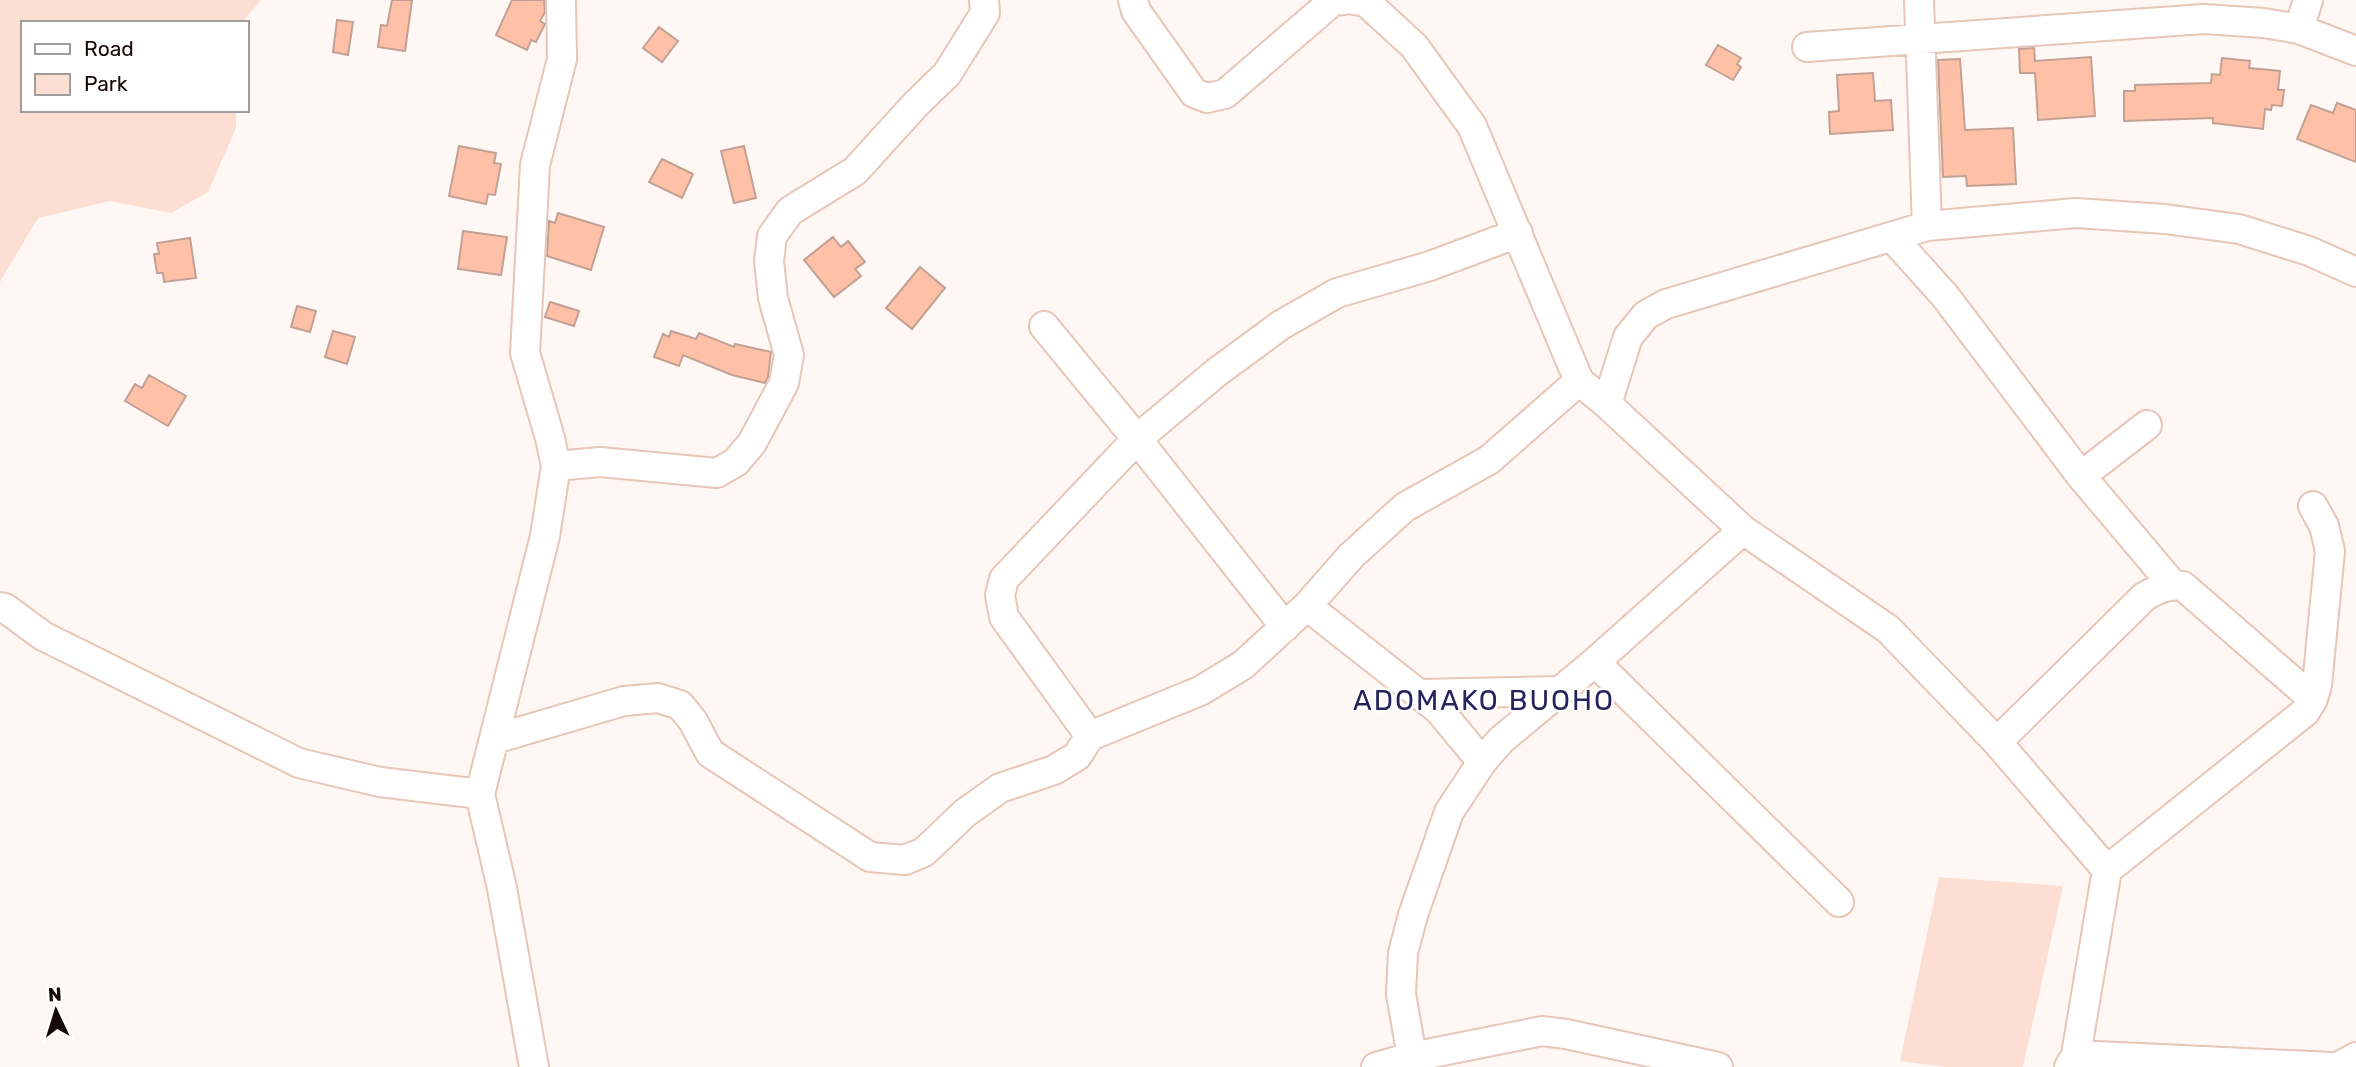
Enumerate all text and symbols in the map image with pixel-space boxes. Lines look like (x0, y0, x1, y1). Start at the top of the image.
legend (21, 21, 248, 112)
text: Road (84, 36, 134, 61)
text: Park (84, 71, 128, 96)
district label: ADOMAKO BUOHO (1353, 684, 1615, 717)
north arrow (21, 976, 91, 1046)
text: N (47, 983, 62, 1006)

